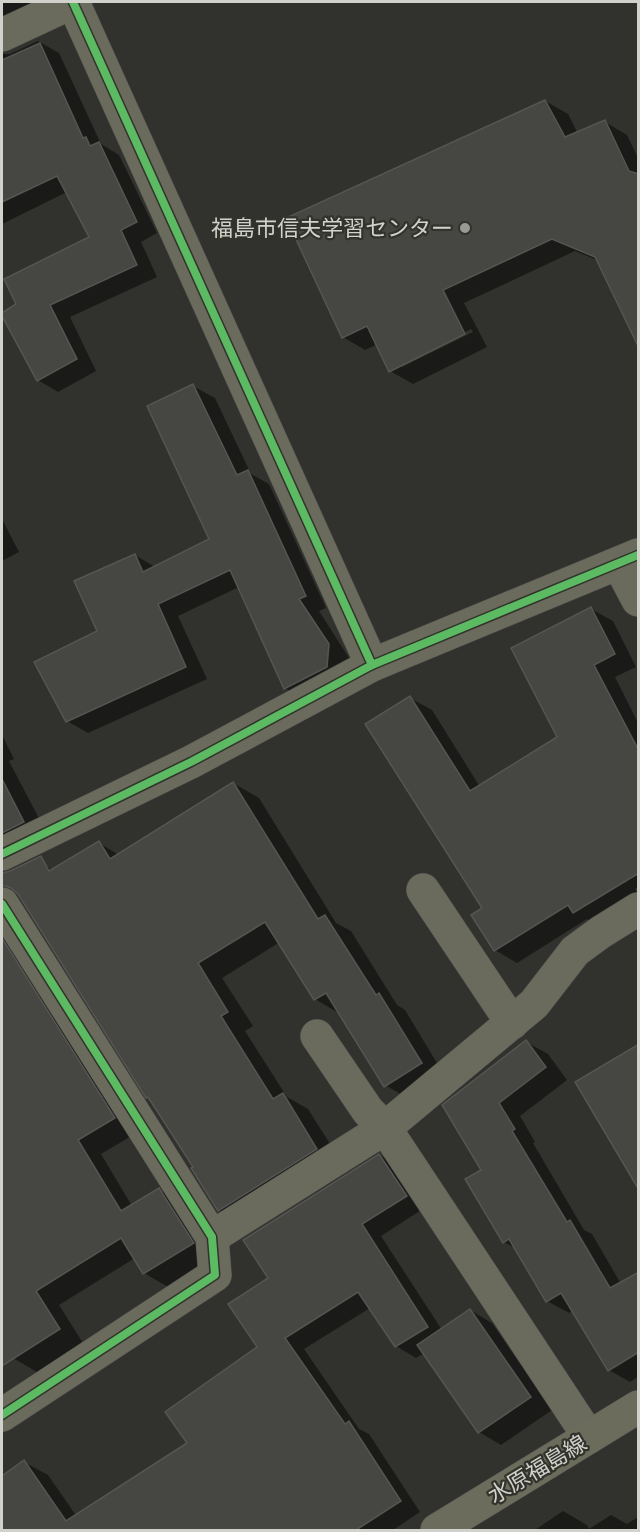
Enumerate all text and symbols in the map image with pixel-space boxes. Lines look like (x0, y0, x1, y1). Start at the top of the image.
place label: 福島市信夫学習センター (211, 214, 453, 242)
marker: 福島市信夫学習センター (458, 221, 472, 235)
street label: 水原福島線 (483, 1429, 591, 1509)

